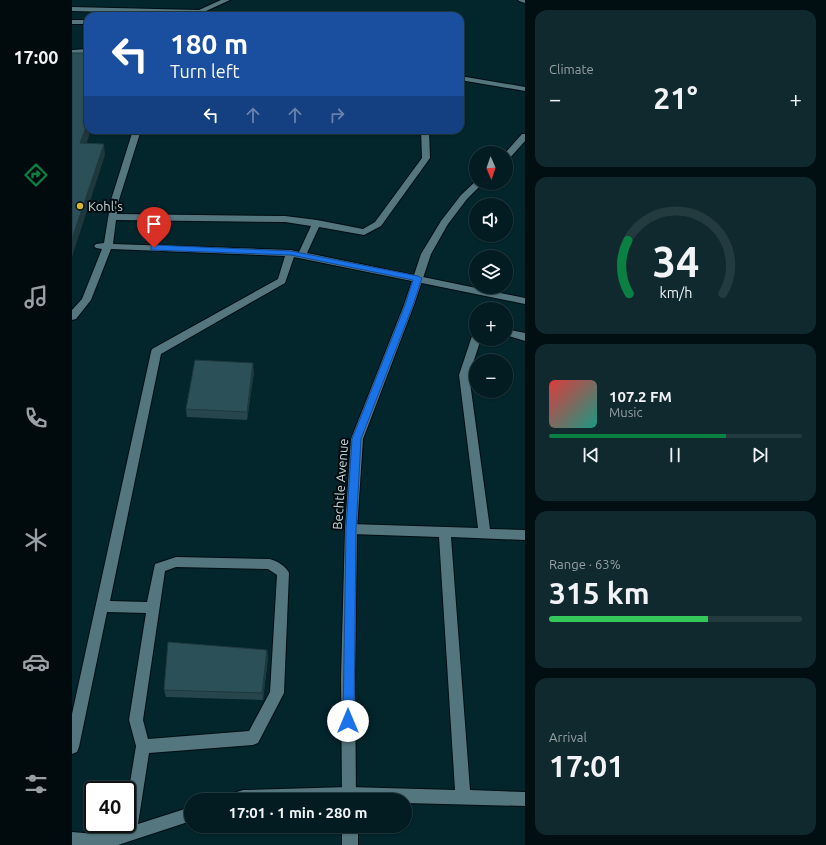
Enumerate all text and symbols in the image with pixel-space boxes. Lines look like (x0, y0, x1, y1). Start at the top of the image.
icon: left (104, 28, 156, 80)
text: 180 m (170, 28, 248, 59)
text: 17:00 (13, 47, 59, 67)
text: Turn left (170, 61, 240, 81)
text: Climate (549, 62, 594, 76)
text: 21° (653, 81, 698, 115)
text: − (549, 86, 561, 111)
text: + (790, 86, 802, 111)
icon: left (200, 104, 222, 126)
icon: ahead (242, 104, 264, 126)
icon: ahead (284, 104, 306, 126)
icon: right (326, 104, 348, 126)
north arrow (469, 146, 513, 190)
map controls (469, 146, 513, 398)
icon: directions (22, 161, 50, 189)
button: sound (469, 198, 513, 242)
place label: Kohl's (88, 199, 123, 213)
marker: Kohl's (75, 201, 85, 211)
pin (137, 207, 171, 248)
icon: arrive (143, 213, 165, 235)
text: 34 (652, 237, 699, 284)
button: layers (469, 250, 513, 294)
icon: music (22, 283, 50, 311)
text: km/h (659, 284, 692, 300)
button: + (469, 302, 513, 346)
button: − (469, 354, 513, 398)
text: 107.2 FM (609, 388, 672, 405)
icon: phone (22, 404, 50, 432)
text: Music (609, 405, 643, 419)
street label: Bechtle Avenue (330, 438, 350, 530)
icon: previous (580, 444, 602, 466)
icon: pause (664, 444, 686, 466)
icon: next (749, 444, 771, 466)
icon: climate (22, 526, 50, 554)
text: Range · 63% (549, 557, 621, 571)
text: 315 km (549, 576, 650, 610)
icon: car (22, 648, 50, 676)
position arrow (327, 700, 369, 742)
text: Arrival (549, 730, 587, 744)
text: 17:01 (549, 749, 624, 783)
icon: filters (22, 770, 50, 798)
speed limit sign: 40 (84, 781, 136, 833)
text: 17:01 · 1 min · 280 m (229, 804, 367, 821)

